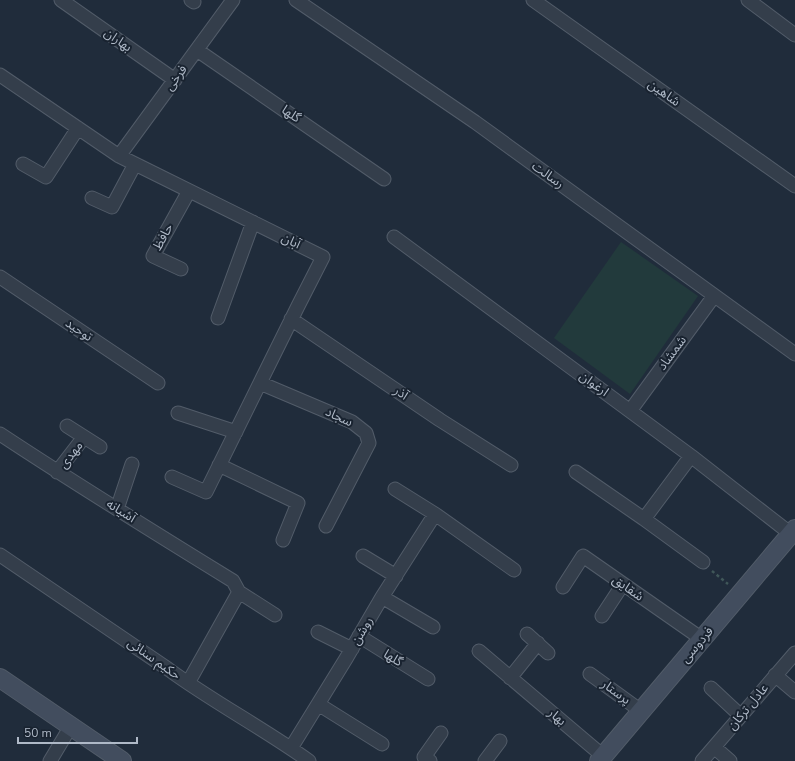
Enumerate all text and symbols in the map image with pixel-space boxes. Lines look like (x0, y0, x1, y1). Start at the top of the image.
street label: بهاران (100, 24, 136, 56)
street label: فرخی (161, 61, 192, 94)
street label: شاهین (644, 75, 684, 111)
street label: گلها (278, 101, 305, 127)
street label: رسالت (528, 157, 568, 193)
street label: حافظ (148, 220, 178, 254)
street label: آبان (278, 229, 305, 254)
street label: توحید (62, 314, 96, 346)
street label: شمشاد (653, 332, 691, 374)
street label: ارغوان (576, 367, 612, 401)
street label: آذر (389, 381, 413, 405)
street label: سجاد (322, 403, 356, 431)
street label: مهدی (55, 437, 87, 472)
street label: آشیانه (103, 495, 140, 528)
street label: شقایق (609, 571, 647, 605)
street label: روشن (347, 613, 377, 649)
street label: فردوسی (676, 623, 718, 667)
street label: حکیم سنائی (123, 634, 185, 685)
street label: گلها (380, 645, 407, 671)
street label: پرستار (597, 675, 634, 709)
street label: عادل ترکان (723, 680, 773, 734)
street label: بهار (543, 703, 570, 730)
scale bar (18, 719, 137, 745)
text: 50 m (24, 725, 52, 741)

